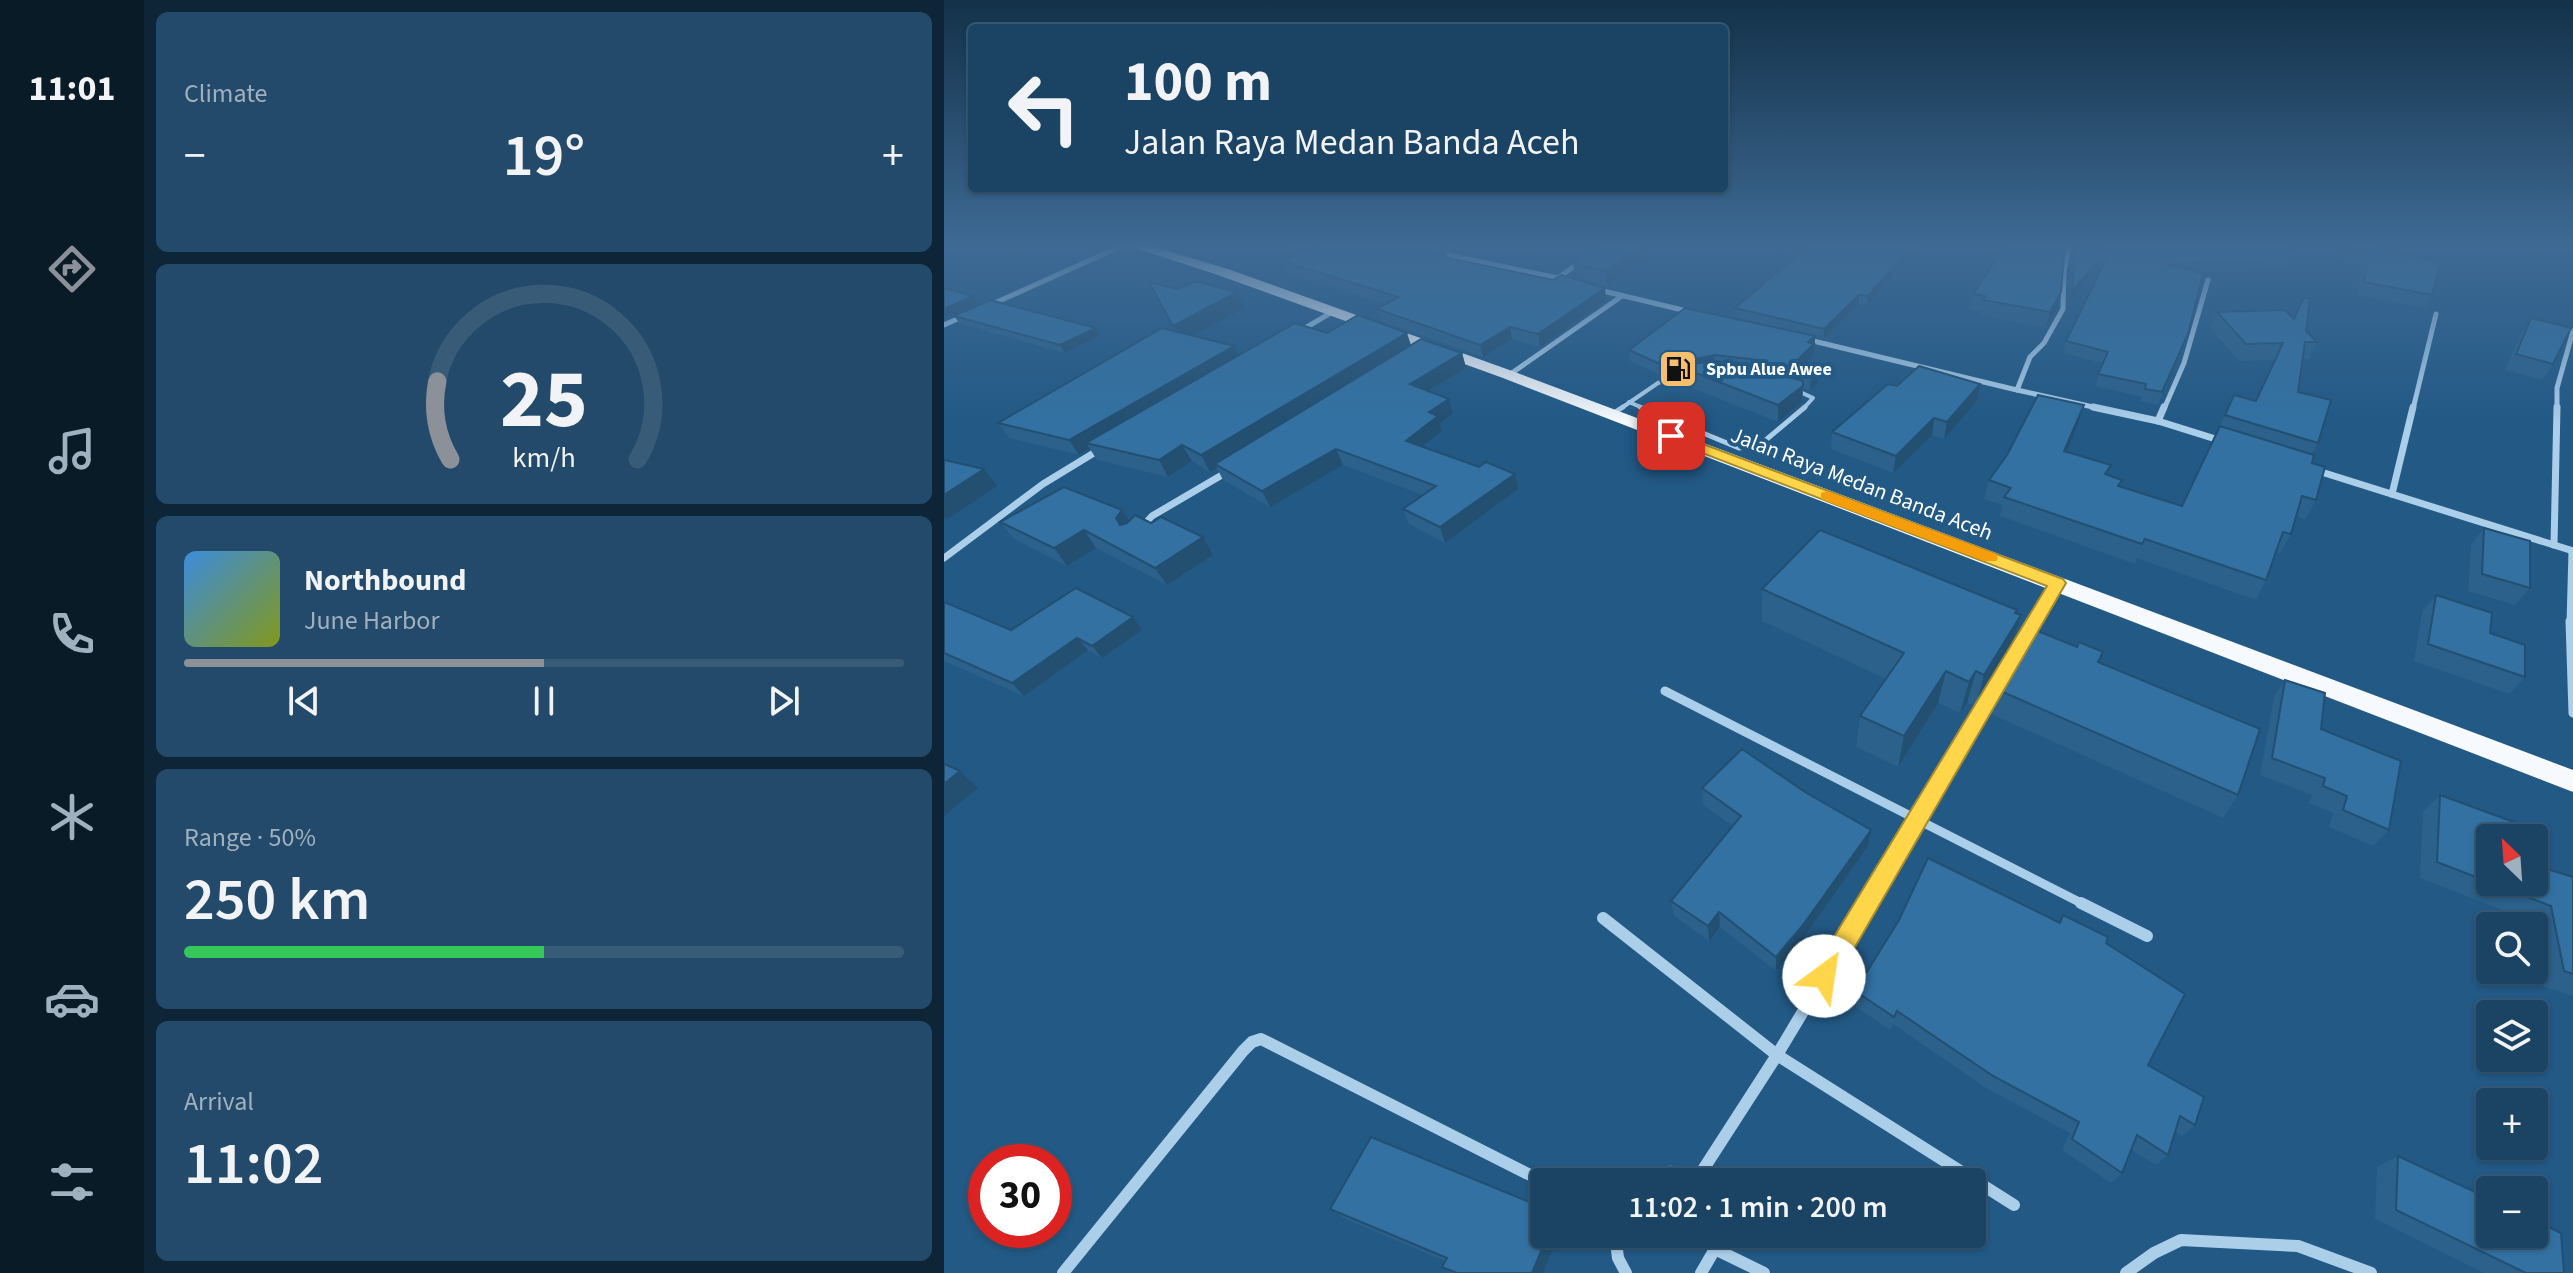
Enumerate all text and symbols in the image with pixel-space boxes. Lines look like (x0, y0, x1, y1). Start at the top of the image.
text: 100 m (1124, 43, 1272, 122)
icon: left (992, 56, 1096, 160)
text: 11:01 (29, 63, 115, 114)
text: Climate (184, 75, 268, 112)
text: 19° (503, 114, 585, 199)
text: Jalan Raya Medan Banda Aceh (1124, 117, 1580, 168)
text: − (184, 125, 206, 188)
text: + (882, 125, 904, 188)
icon: directions (44, 241, 100, 297)
text: 25 (500, 341, 588, 459)
fuel station icon: Spbu Alue Awee (1657, 348, 1699, 390)
place label: Spbu Alue Awee (1706, 357, 1832, 382)
pin (1637, 402, 1705, 470)
icon: arrive (1649, 414, 1693, 458)
street label: Jalan Raya Medan Banda Aceh (1726, 419, 1997, 549)
icon: music (44, 423, 100, 479)
text: km/h (512, 438, 576, 478)
text: Northbound (304, 559, 466, 602)
text: June Harbor (304, 602, 440, 639)
icon: phone (44, 606, 100, 662)
icon: previous (282, 679, 326, 723)
icon: pause (522, 679, 566, 723)
icon: next (762, 679, 806, 723)
icon: climate (44, 789, 100, 845)
text: Range · 50% (184, 819, 316, 856)
north arrow (2476, 824, 2548, 896)
map controls (2476, 824, 2548, 1248)
text: 250 km (184, 858, 370, 943)
button: search (2476, 912, 2548, 984)
position arrow (1782, 934, 1866, 1018)
icon: car (44, 971, 100, 1027)
button: layers (2476, 1000, 2548, 1072)
text: Arrival (184, 1083, 254, 1120)
button: + (2476, 1088, 2548, 1160)
text: 11:02 (184, 1122, 324, 1207)
speed limit sign: 30 (968, 1144, 1072, 1248)
icon: filters (44, 1154, 100, 1210)
button: − (2476, 1176, 2548, 1248)
text: 11:02 · 1 min · 200 m (1628, 1186, 1888, 1229)

